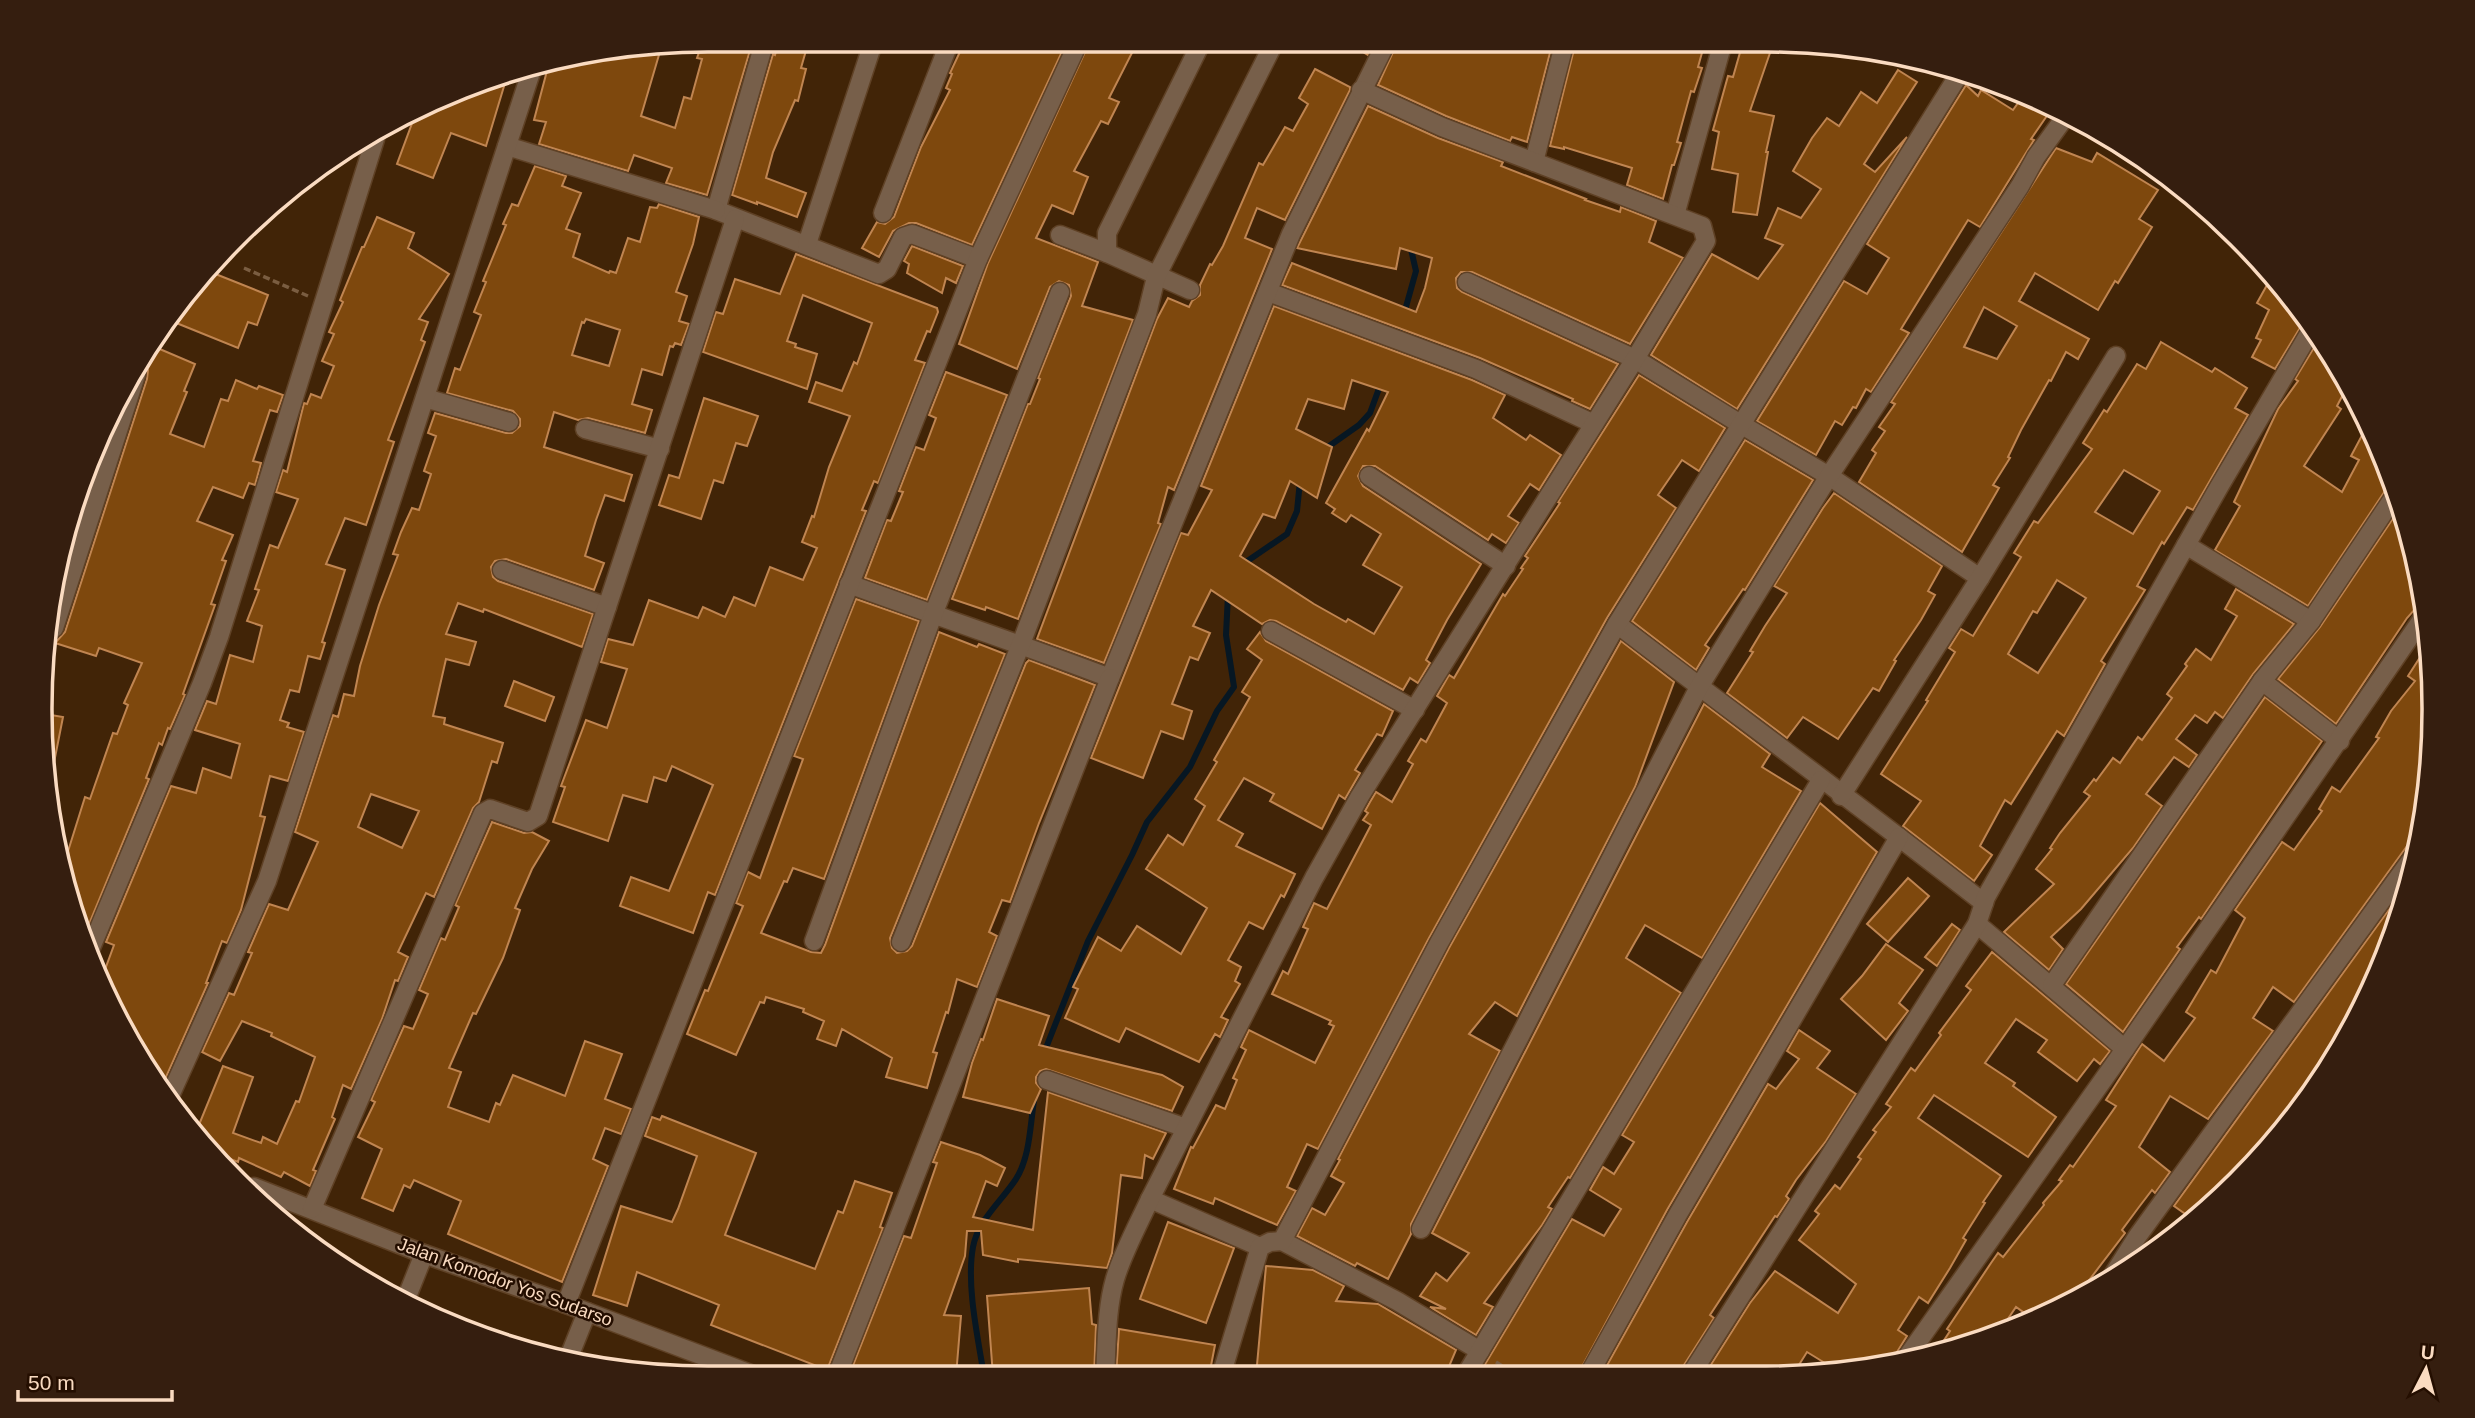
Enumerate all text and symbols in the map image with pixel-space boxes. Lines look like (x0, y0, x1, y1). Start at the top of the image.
street label: Jalan Komodor Yos Sudarso (395, 1234, 615, 1330)
north arrow (2391, 1334, 2461, 1404)
text: U (2420, 1341, 2436, 1364)
scale bar (18, 1358, 172, 1402)
text: 50 m (28, 1371, 75, 1394)

